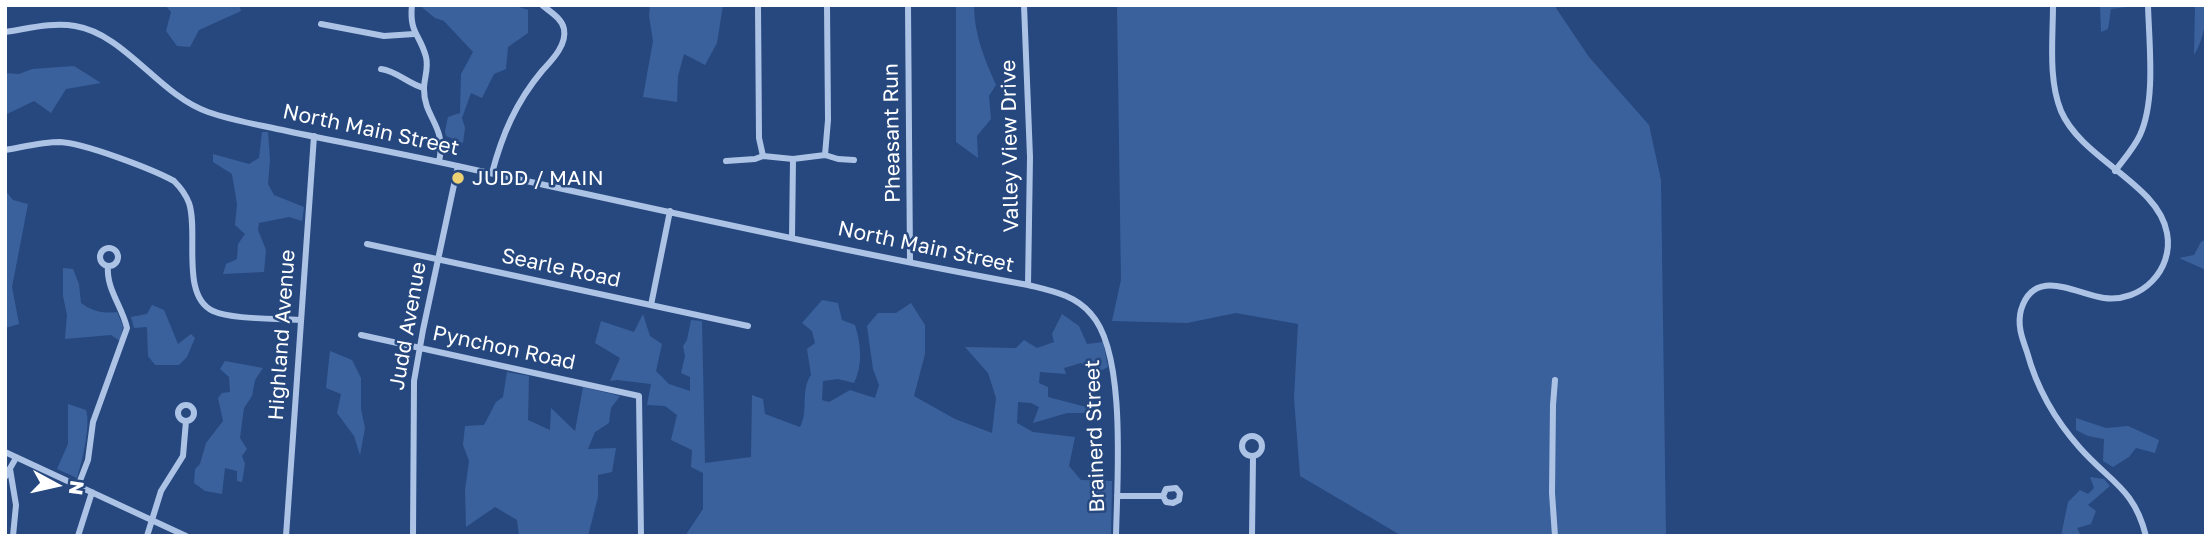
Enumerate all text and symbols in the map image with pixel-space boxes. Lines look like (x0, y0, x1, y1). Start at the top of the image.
street label: Valley View Drive (996, 59, 1024, 233)
street label: Pheasant Run (878, 63, 906, 203)
street label: North Main Street (281, 99, 461, 161)
place label: JUDD / MAIN (472, 165, 604, 191)
marker: JUDD / MAIN (450, 170, 466, 186)
street label: North Main Street (836, 216, 1016, 278)
street label: Searle Road (499, 243, 623, 293)
street label: Highland Avenue (263, 249, 301, 421)
street label: Judd Avenue (384, 260, 432, 392)
street label: Pynchon Road (430, 321, 578, 375)
street label: Brainerd Street (1080, 359, 1110, 513)
north arrow (21, 450, 91, 520)
text: N (65, 479, 90, 497)

